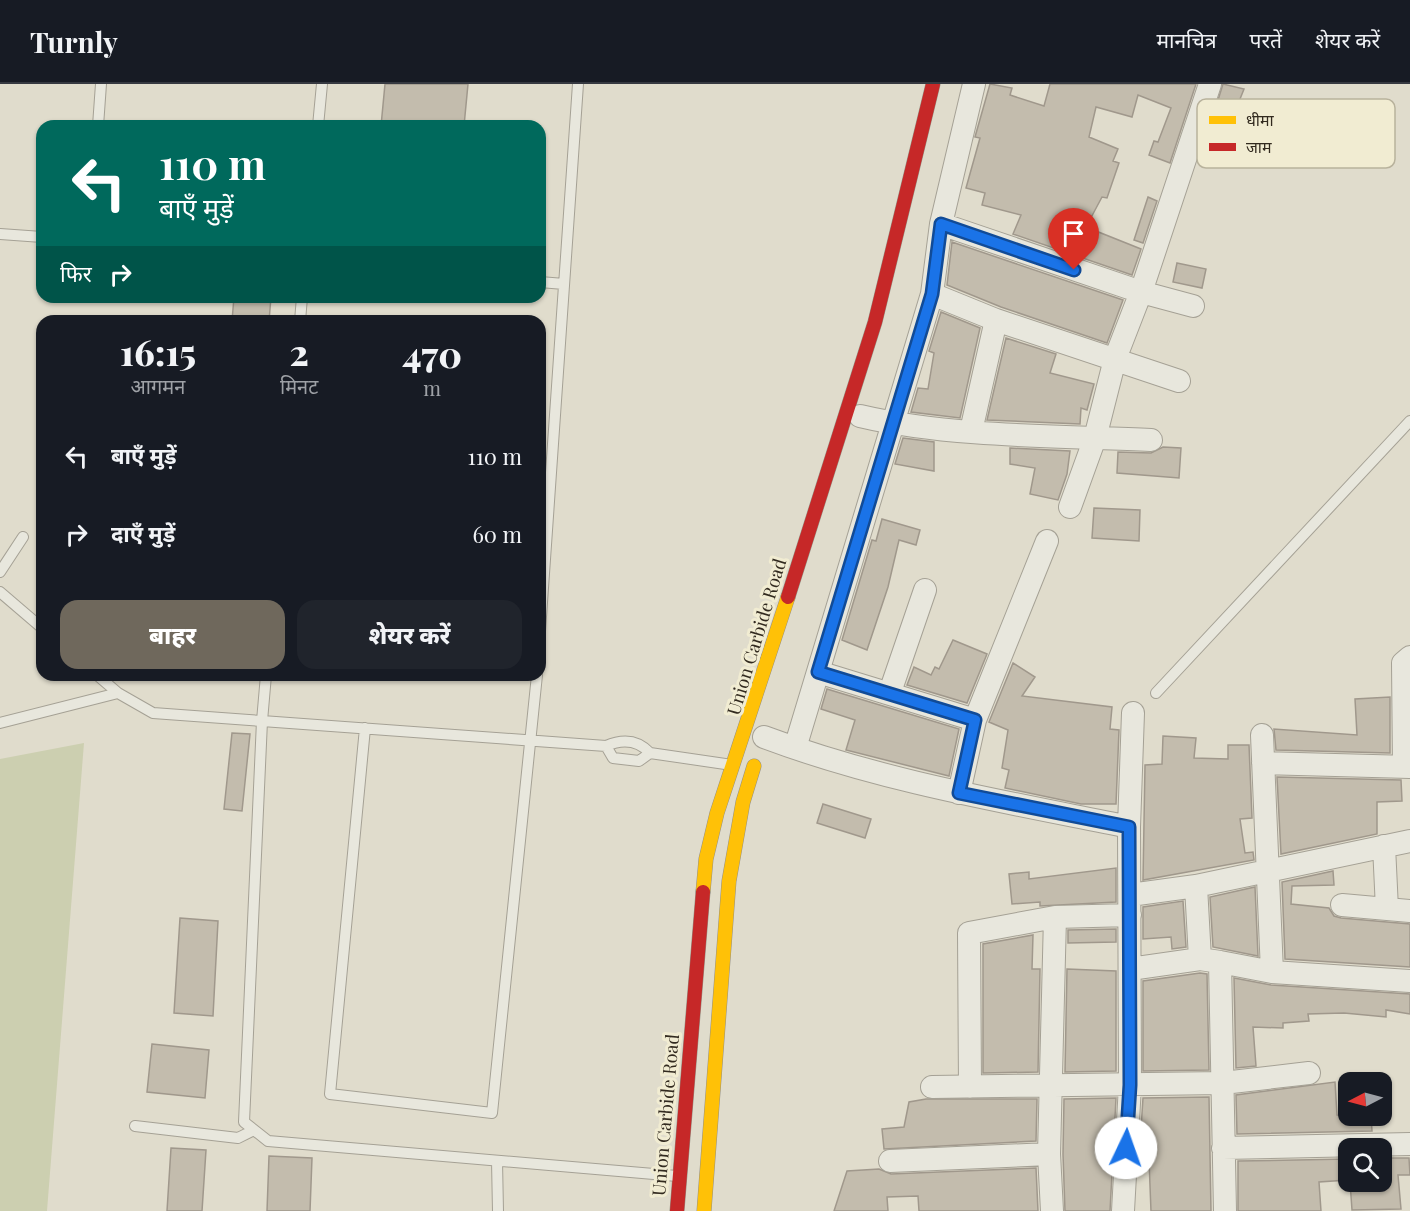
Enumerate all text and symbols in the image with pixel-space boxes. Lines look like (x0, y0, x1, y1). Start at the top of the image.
text: Turnly (30, 23, 118, 60)
text: मानचित्र (1156, 25, 1217, 53)
text: परतें (1250, 25, 1282, 53)
text: शेयर करें (1315, 25, 1380, 53)
legend (1197, 99, 1395, 168)
text: धीमा (1246, 109, 1275, 130)
text: 110 m (159, 135, 266, 191)
text: जाम (1246, 136, 1272, 157)
icon: left (60, 144, 138, 222)
text: बाएँ मुड़ें (159, 189, 234, 225)
pin (1048, 208, 1099, 270)
icon: arrive (1057, 217, 1090, 250)
text: फिर (60, 258, 92, 288)
icon: right (104, 258, 137, 291)
text: 16:15 (120, 327, 196, 375)
text: 2 (289, 327, 309, 375)
text: 470 (402, 329, 462, 377)
text: आगमन (131, 372, 185, 399)
text: मिनट (280, 372, 318, 399)
text: m (423, 374, 441, 401)
icon: left (60, 440, 93, 473)
text: बाएँ मुड़ें (111, 440, 176, 470)
text: 110 m (468, 441, 522, 471)
icon: right (60, 518, 93, 551)
text: दाएँ मुड़ें (111, 518, 175, 548)
text: 60 m (472, 519, 522, 549)
street label: Union Carbide Road (721, 555, 791, 718)
button: बाहर (60, 600, 285, 669)
button: शेयर करें (297, 600, 522, 669)
street label: Union Carbide Road (646, 1032, 684, 1197)
north arrow (1338, 1072, 1392, 1126)
map controls (1338, 1072, 1392, 1192)
position arrow (1094, 1116, 1158, 1180)
button: search (1338, 1138, 1392, 1192)

